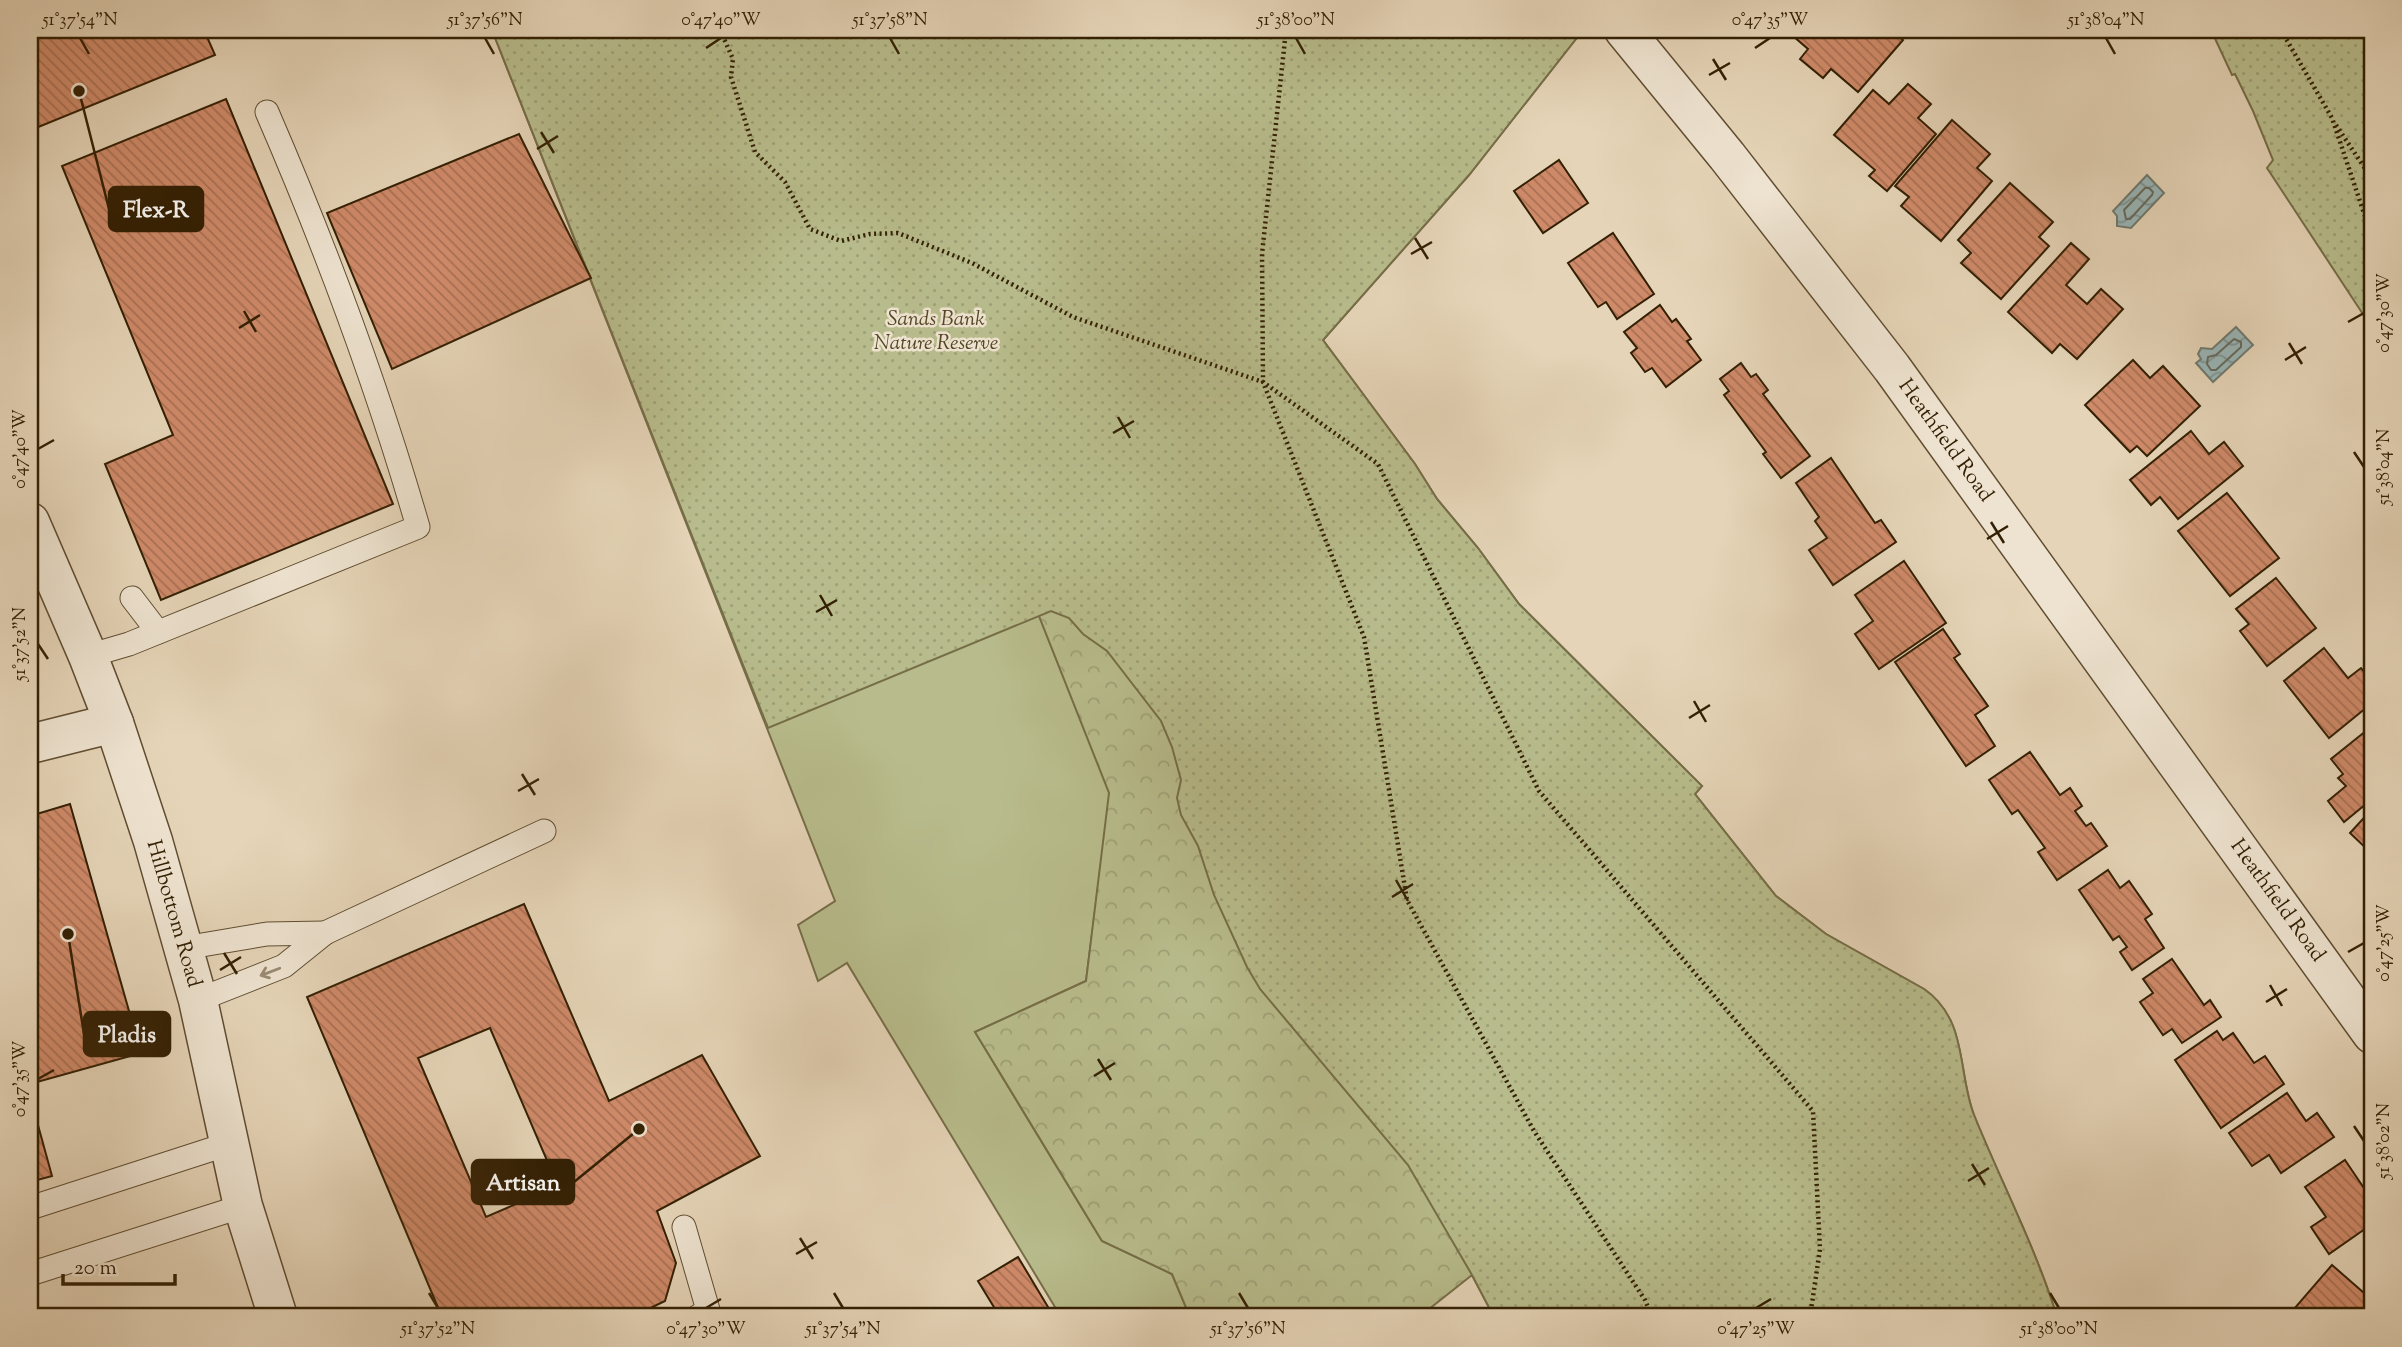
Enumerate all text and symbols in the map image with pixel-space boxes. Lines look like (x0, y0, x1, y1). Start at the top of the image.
text: 51°37'54"N (41, 8, 118, 34)
text: 51°37'56"N (446, 8, 523, 34)
text: 0°47'40"W (681, 8, 761, 34)
text: 51°37'58"N (851, 8, 928, 34)
text: 51°38'00"N (1256, 8, 1335, 34)
text: 0°47'35"W (1732, 8, 1808, 34)
text: 51°38'04"N (2067, 8, 2144, 34)
callout: Flex-R (109, 187, 203, 231)
text: Flex-R (123, 195, 190, 228)
text: 0°47'30"W (2372, 273, 2398, 353)
park label: Sands Bank Nature Reserve (874, 305, 998, 359)
street label: Heathfield Road (1890, 373, 2000, 509)
text: 0°47'40"W (8, 409, 34, 489)
text: 51°38'04"N (2372, 429, 2398, 506)
text: 51°37'52"N (8, 607, 34, 682)
street label: Heathfield Road (2222, 833, 2332, 969)
street label: Hillbottom Road (138, 837, 208, 991)
text: 0°47'25"W (2372, 904, 2398, 982)
one-way arrow (259, 967, 281, 979)
callout: Pladis (84, 1012, 170, 1056)
text: Pladis (98, 1020, 156, 1053)
text: 0°47'35"W (8, 1041, 34, 1117)
text: 51°38'02"N (2372, 1103, 2398, 1180)
callout: Artisan (472, 1160, 574, 1204)
text: Artisan (486, 1168, 561, 1201)
scale bar (63, 1242, 175, 1286)
text: 20 m (74, 1254, 117, 1284)
text: 51°37'52"N (400, 1317, 475, 1343)
text: 0°47'30"W (666, 1317, 746, 1343)
text: 51°37'54"N (804, 1317, 881, 1343)
text: 51°37'56"N (1209, 1317, 1286, 1343)
text: 0°47'25"W (1717, 1317, 1795, 1343)
text: 51°38'00"N (2019, 1317, 2098, 1343)

